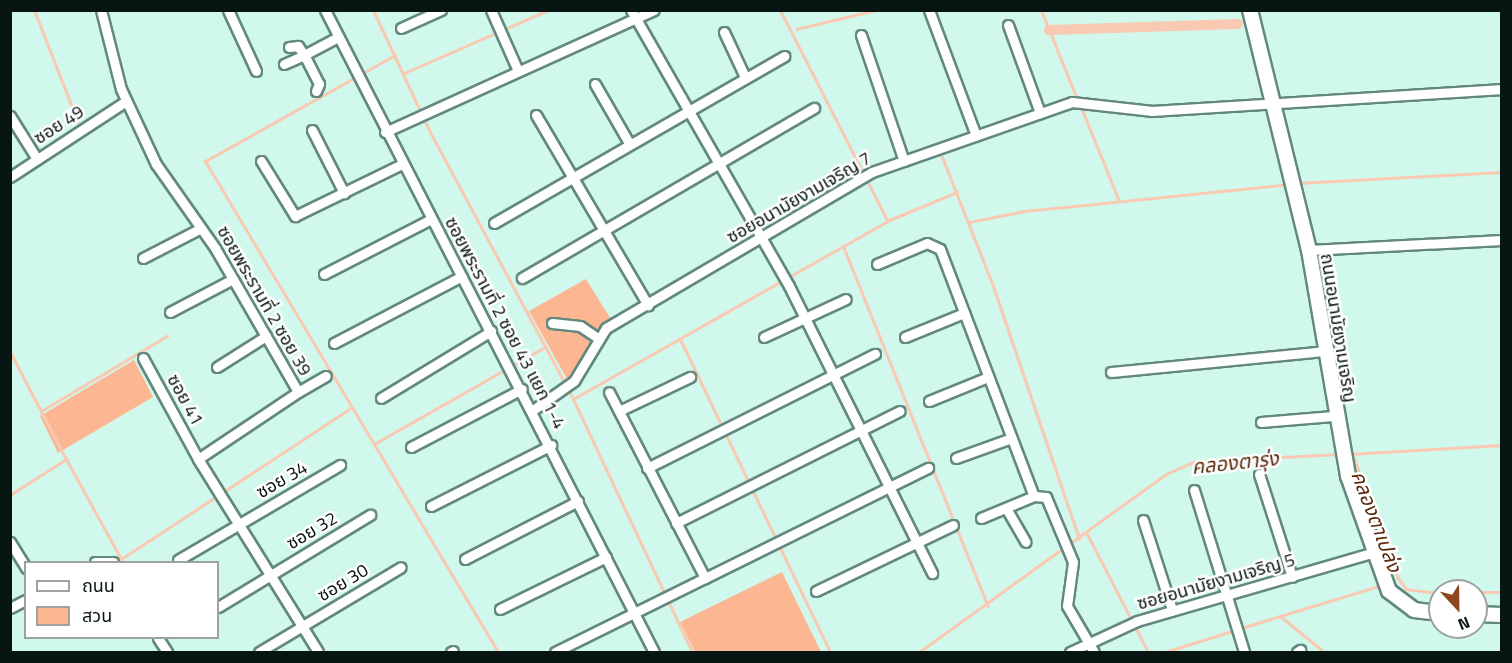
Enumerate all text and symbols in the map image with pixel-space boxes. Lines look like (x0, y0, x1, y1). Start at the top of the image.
street label: ซอย 49 (30, 101, 88, 149)
street label: ซอยอนามัยงามเจริญ 7 (723, 148, 875, 248)
street label: ซอยพระรามที่ 2 ซอย 43 แยก 1-4 (440, 213, 570, 433)
street label: ซอยพระรามที่ 2 ซอย 39 (212, 222, 316, 380)
street label: ถนนอนามัยงามเจริญ (1316, 252, 1360, 404)
street label: ซอย 41 (162, 371, 208, 429)
water label: คลองตารุ่ง (1190, 446, 1280, 478)
street label: ซอย 34 (253, 457, 311, 503)
water label: คลองตาเปล่ง (1347, 467, 1407, 575)
street label: ซอย 32 (283, 508, 341, 554)
street label: ซอยอนามัยงามเจริญ 5 (1135, 549, 1297, 615)
street label: ซอย 30 (314, 560, 372, 606)
legend (24, 561, 219, 639)
text: ถนน (82, 572, 115, 599)
north arrow (1428, 579, 1488, 639)
text: สวน (82, 602, 112, 629)
text: N (1454, 611, 1474, 637)

